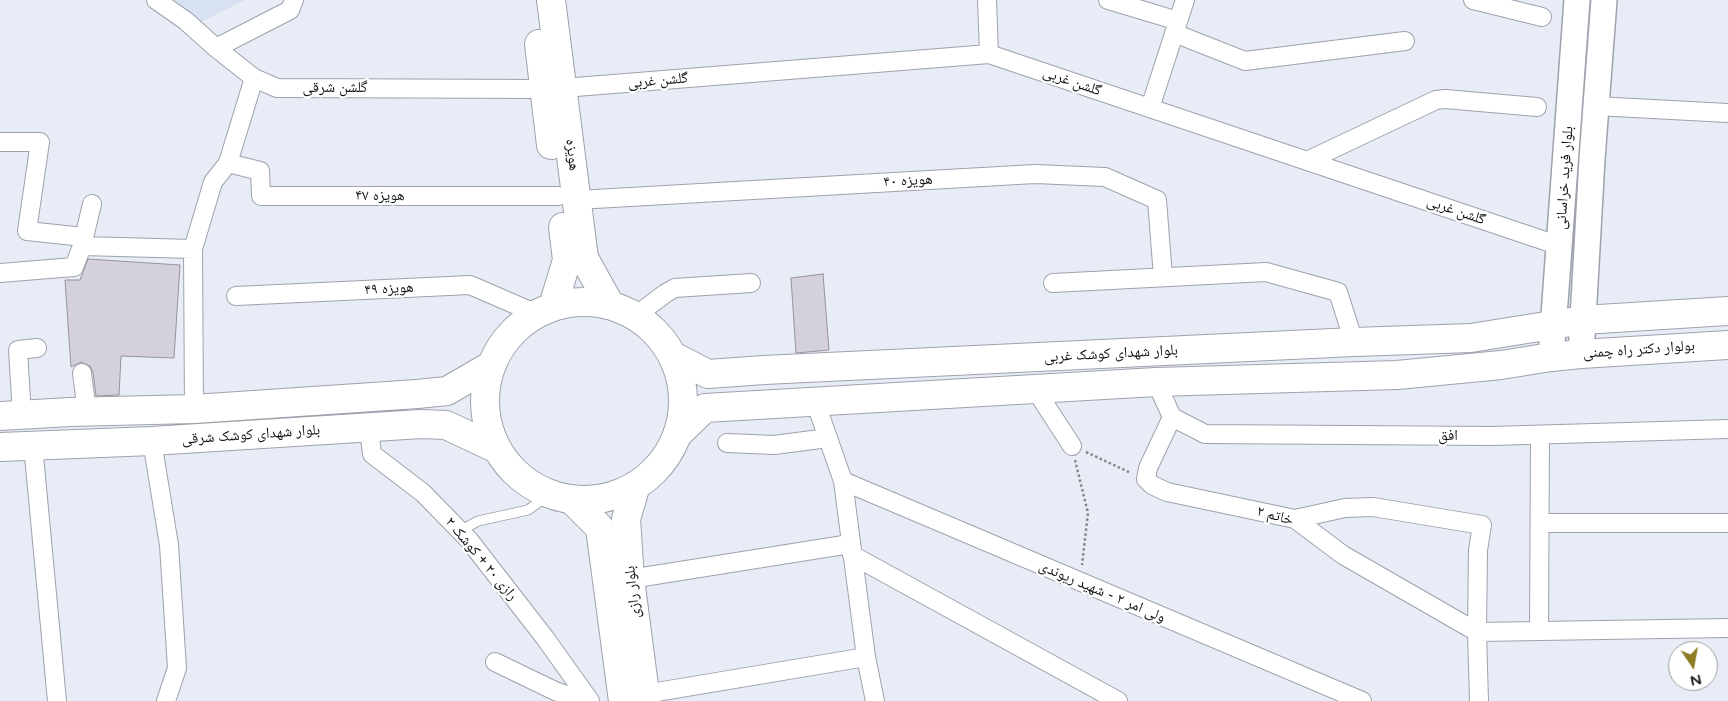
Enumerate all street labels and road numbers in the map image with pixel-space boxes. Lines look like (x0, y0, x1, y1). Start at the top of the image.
street label: گلشن غربی (1040, 64, 1104, 100)
street label: گلشن غربی (627, 69, 689, 93)
street label: گلشن شرقی (302, 79, 368, 97)
street label: بلوار فرید خراسانی (1552, 126, 1578, 230)
street label: هویزه (561, 138, 583, 172)
street label: هویزه ۴۰ (883, 171, 933, 191)
street label: هویزه ۴۷ (355, 187, 405, 205)
street label: گلشن غربی (1424, 193, 1488, 229)
street label: هویزه ۴۹ (364, 279, 414, 299)
street label: بولوار دکتر راه چمنی (1582, 337, 1696, 363)
street label: بلوار شهدای کوشک غربی (1044, 341, 1178, 367)
street label: بلوار شهدای کوشک شرقی (181, 421, 321, 449)
street label: افق (1438, 427, 1458, 445)
street label: خاتم ۲ (1255, 503, 1295, 529)
street label: رازی ۲۰ + کوشک ۲ (441, 514, 521, 604)
street label: ولی امر ۲ - شهید ریوندی (1036, 557, 1168, 627)
street label: بلوار رازی (621, 565, 645, 619)

